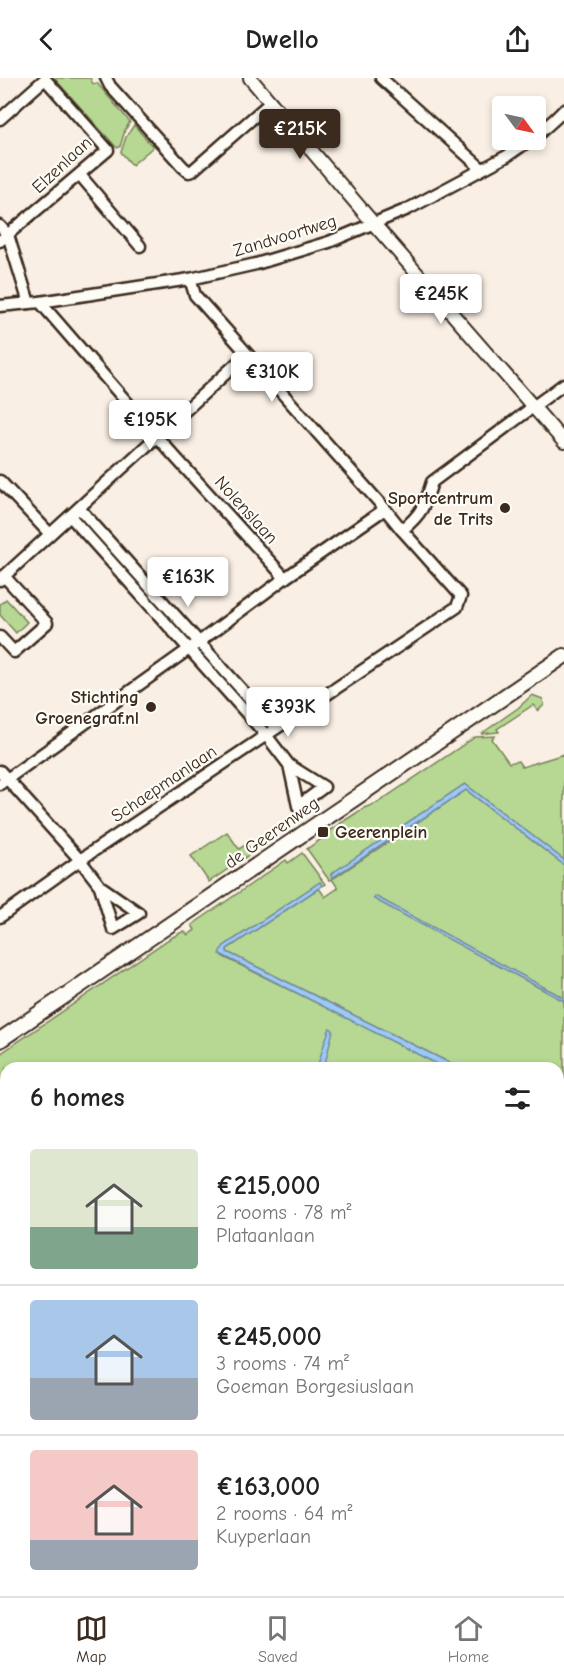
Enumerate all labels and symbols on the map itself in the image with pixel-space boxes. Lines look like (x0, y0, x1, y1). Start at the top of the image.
north arrow (492, 96, 546, 150)
pin: €215K (258, 109, 342, 160)
street label: Elzenlaan (28, 132, 96, 198)
street label: Zandvoortweg (231, 210, 339, 262)
pin: €245K (399, 274, 483, 325)
pin: €310K (230, 352, 314, 403)
pin: €195K (108, 400, 192, 451)
street label: Nolenslaan (210, 472, 282, 548)
place label: Sportcentrum de Trits (388, 488, 493, 530)
marker: Sportcentrum de Trits (498, 501, 512, 515)
pin: €163K (146, 557, 230, 608)
place label: Stichting Groenegraf.nl (35, 687, 139, 729)
pin: €393K (246, 687, 330, 738)
marker: Stichting Groenegraf.nl (144, 700, 158, 714)
street label: Schaepmanlaan (107, 741, 221, 827)
street label: de Geerenweg (221, 793, 323, 873)
place label: Geerenplein (335, 822, 427, 843)
marker: Geerenplein (316, 825, 330, 839)

